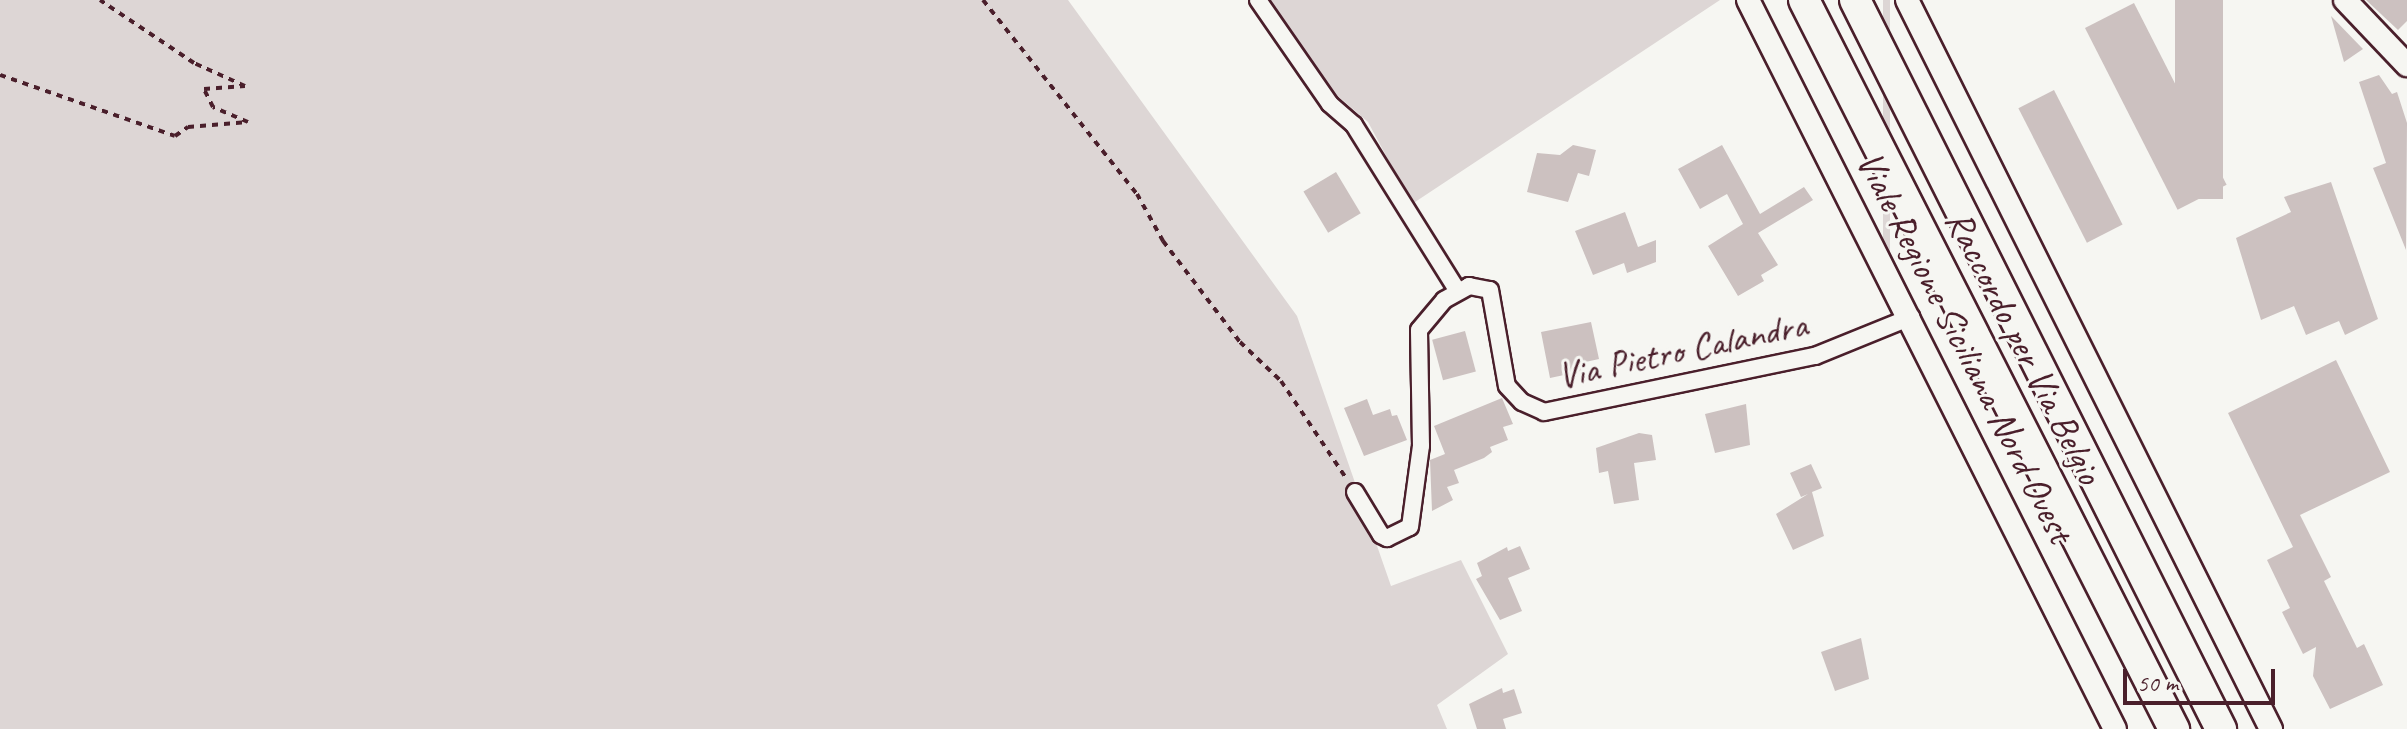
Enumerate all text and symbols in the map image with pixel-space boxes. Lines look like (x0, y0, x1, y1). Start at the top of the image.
street label: Viale Regione Siciliana Nord Ovest (1845, 142, 2085, 552)
street label: Raccordo per Via Belgio (1935, 203, 2113, 491)
street label: Via Pietro Calandra (1553, 301, 1811, 399)
scale bar (2127, 653, 2279, 703)
text: 50 m (2137, 668, 2178, 698)

